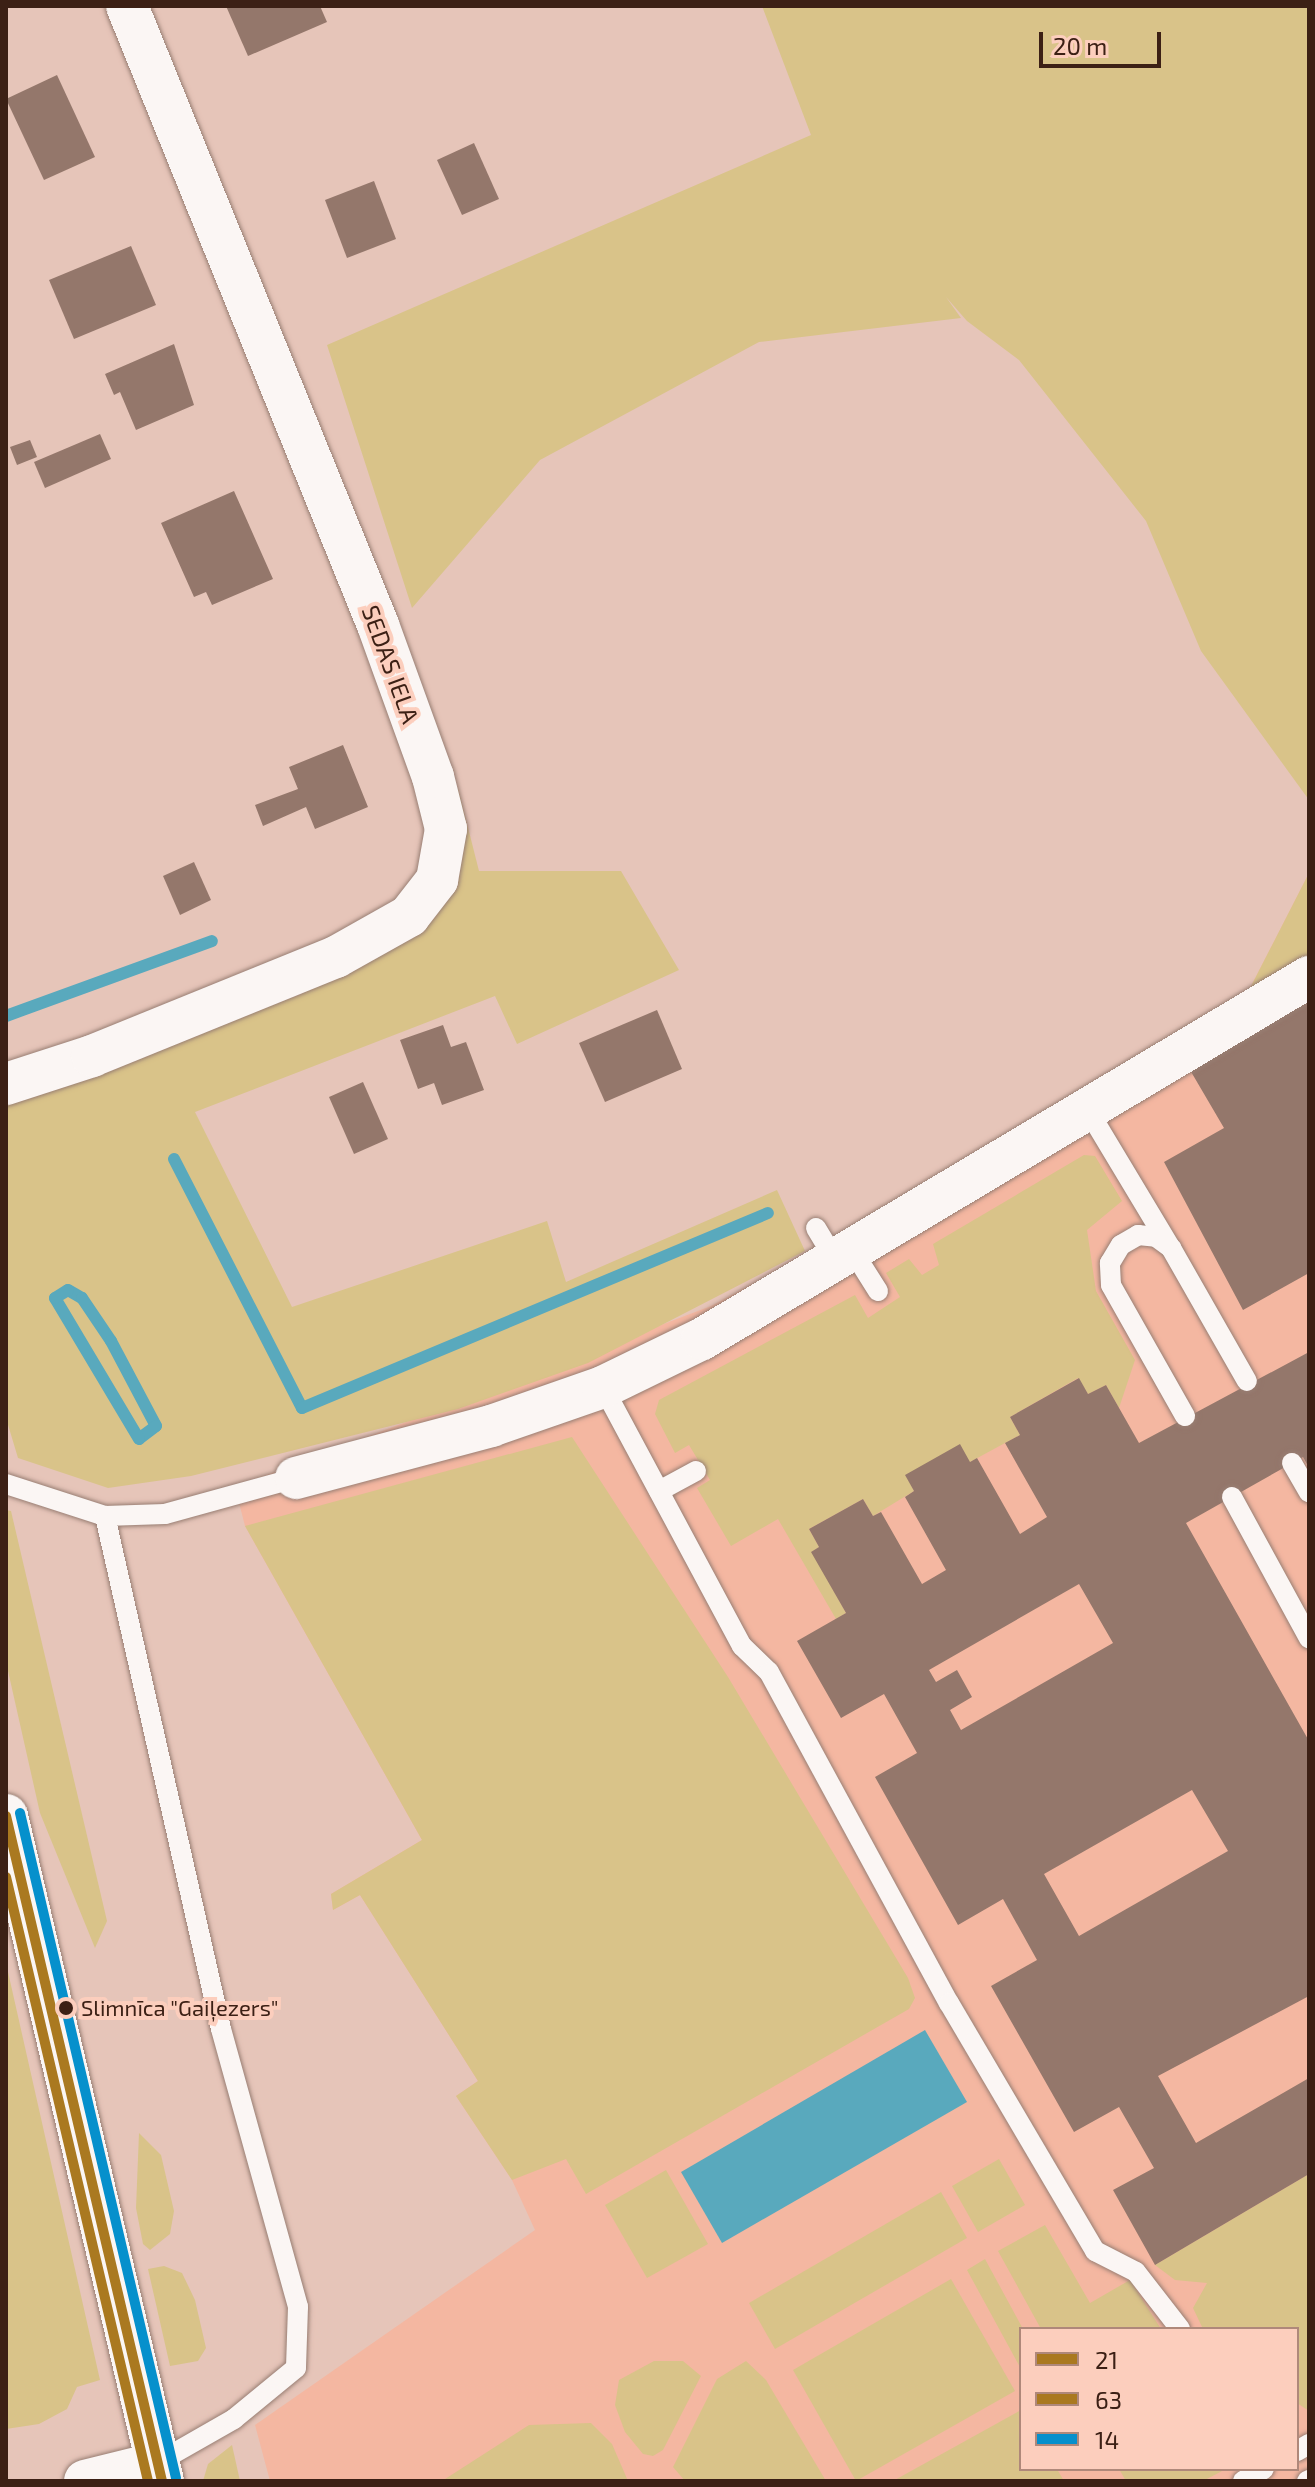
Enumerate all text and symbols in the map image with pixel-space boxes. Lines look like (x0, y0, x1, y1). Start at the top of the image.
scale bar (1043, 16, 1165, 66)
text: 20 m (1053, 31, 1107, 60)
street label: SEDAS IELA (356, 601, 426, 727)
place label: Slimnīca "Gaiļezers" (81, 1995, 279, 2021)
marker: Slimnīca "Gaiļezers" (58, 2000, 74, 2016)
legend (1019, 2327, 1299, 2471)
text: 21 (1095, 2345, 1118, 2374)
text: 63 (1095, 2385, 1122, 2414)
text: 14 (1095, 2425, 1119, 2454)

